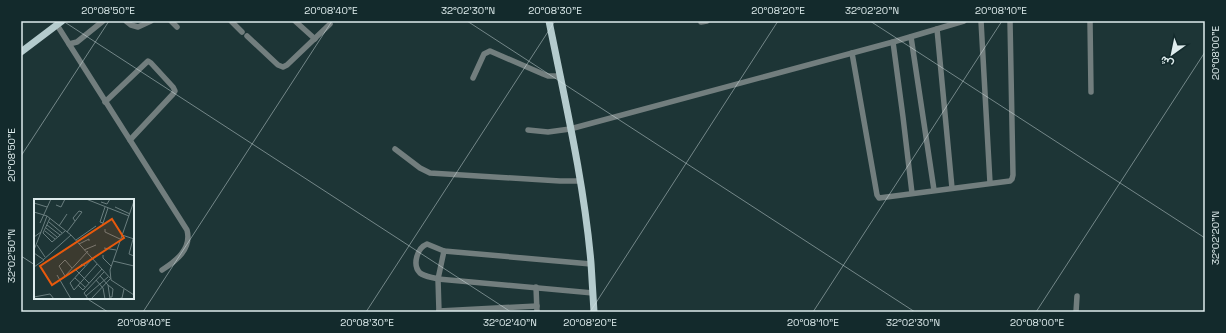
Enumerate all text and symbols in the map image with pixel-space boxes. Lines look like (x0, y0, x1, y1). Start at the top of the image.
text: 20°08'50"E (81, 4, 135, 17)
text: 20°08'40"E (304, 4, 358, 17)
text: 32°02'30"N (441, 4, 495, 17)
text: 20°08'30"E (528, 4, 582, 17)
text: 20°08'20"E (751, 4, 805, 17)
text: 32°02'20"N (845, 4, 899, 17)
text: 20°08'10"E (975, 4, 1027, 17)
text: 20°08'00"E (1209, 26, 1222, 80)
north arrow (1152, 34, 1192, 74)
text: ش (1157, 53, 1176, 72)
text: 20°08'50"E (5, 128, 18, 182)
inset map (34, 199, 134, 299)
text: 32°02'20"N (1209, 211, 1222, 265)
text: 32°02'50"N (5, 229, 18, 283)
text: 20°08'40"E (117, 316, 171, 329)
text: 20°08'30"E (340, 316, 394, 329)
text: 32°02'40"N (483, 316, 537, 329)
text: 20°08'20"E (563, 316, 617, 329)
text: 20°08'10"E (787, 316, 839, 329)
text: 32°02'30"N (886, 316, 940, 329)
text: 20°08'00"E (1010, 316, 1064, 329)

